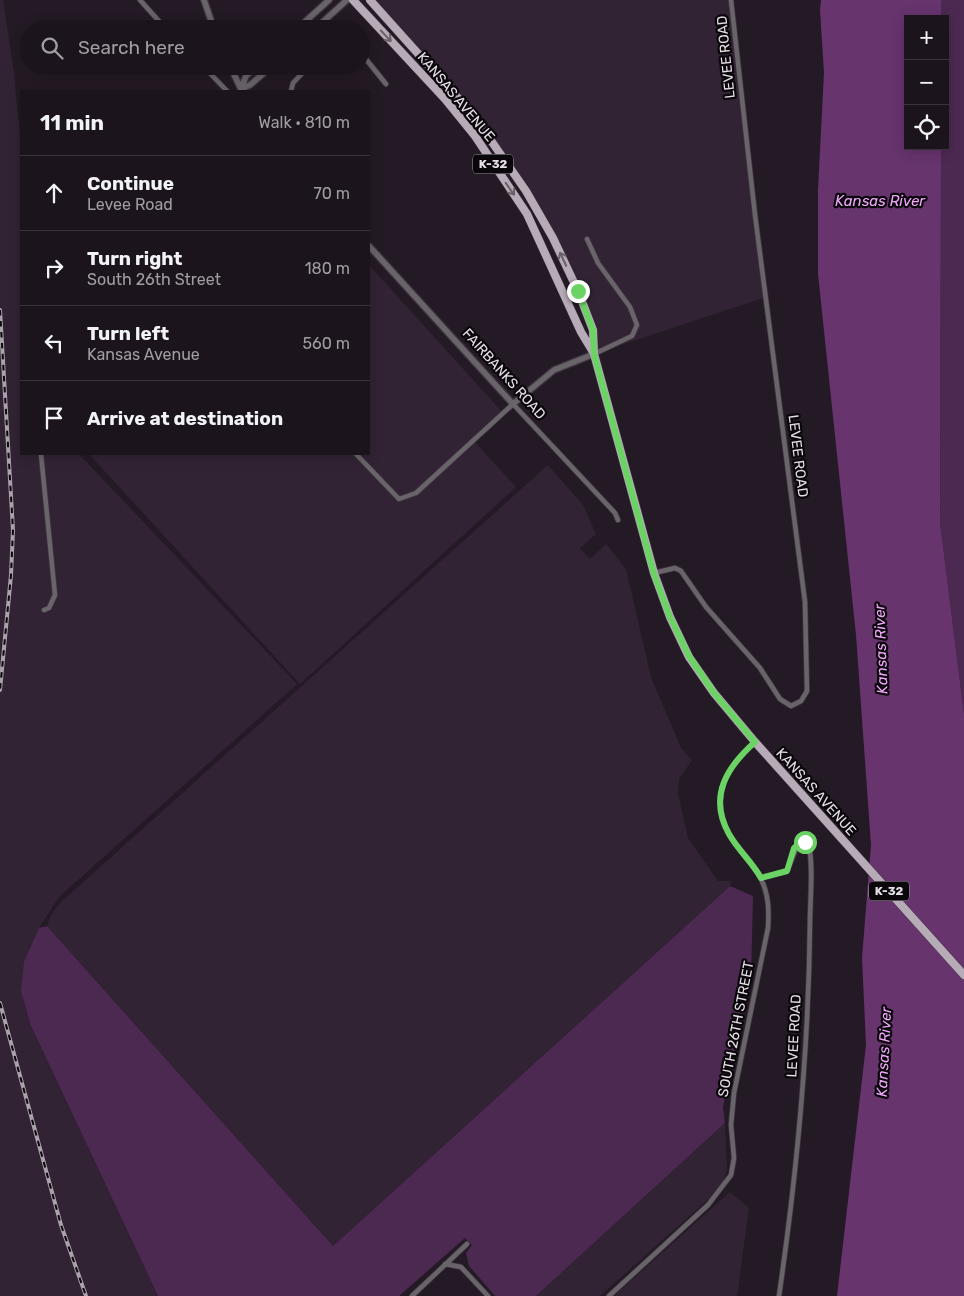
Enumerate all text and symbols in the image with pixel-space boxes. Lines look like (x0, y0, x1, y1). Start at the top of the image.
street label: LEVEE ROAD (713, 15, 739, 99)
map controls (904, 15, 949, 150)
button: + (904, 15, 949, 60)
search box (20, 20, 370, 75)
one-way arrow (380, 29, 392, 42)
icon: search (38, 34, 66, 62)
text: Search here (78, 36, 185, 59)
street label: KANSAS AVENUE (414, 49, 498, 145)
button: − (904, 60, 949, 105)
button: locate (904, 105, 949, 150)
text: 11 min (40, 110, 104, 135)
text: Walk · 810 m (258, 113, 350, 132)
road number: K-32 (473, 154, 513, 173)
text: Continue (87, 172, 174, 195)
icon: ahead (40, 179, 68, 207)
one-way arrow (505, 182, 515, 196)
text: 70 m (313, 184, 350, 203)
water label: Kansas River (835, 192, 926, 210)
text: Levee Road (87, 195, 173, 214)
text: Turn right (87, 247, 182, 270)
one-way arrow (558, 252, 567, 267)
icon: right (40, 254, 68, 282)
text: 180 m (305, 259, 350, 278)
text: South 26th Street (87, 270, 221, 289)
route end (567, 280, 590, 303)
text: Turn left (87, 322, 169, 345)
street label: FAIRBANKS ROAD (459, 325, 549, 423)
icon: left (40, 329, 68, 357)
text: 560 m (303, 334, 350, 353)
text: Kansas Avenue (87, 345, 200, 364)
icon: arrive (40, 404, 68, 432)
text: Arrive at destination (87, 407, 283, 430)
street label: LEVEE ROAD (784, 414, 812, 498)
water label: Kansas River (870, 602, 892, 694)
street label: KANSAS AVENUE (772, 745, 860, 839)
route start (794, 831, 817, 854)
road number: K-32 (869, 881, 909, 900)
street label: SOUTH 26TH STREET (714, 960, 758, 1098)
street label: LEVEE ROAD (783, 994, 805, 1078)
water label: Kansas River (873, 1005, 895, 1097)

